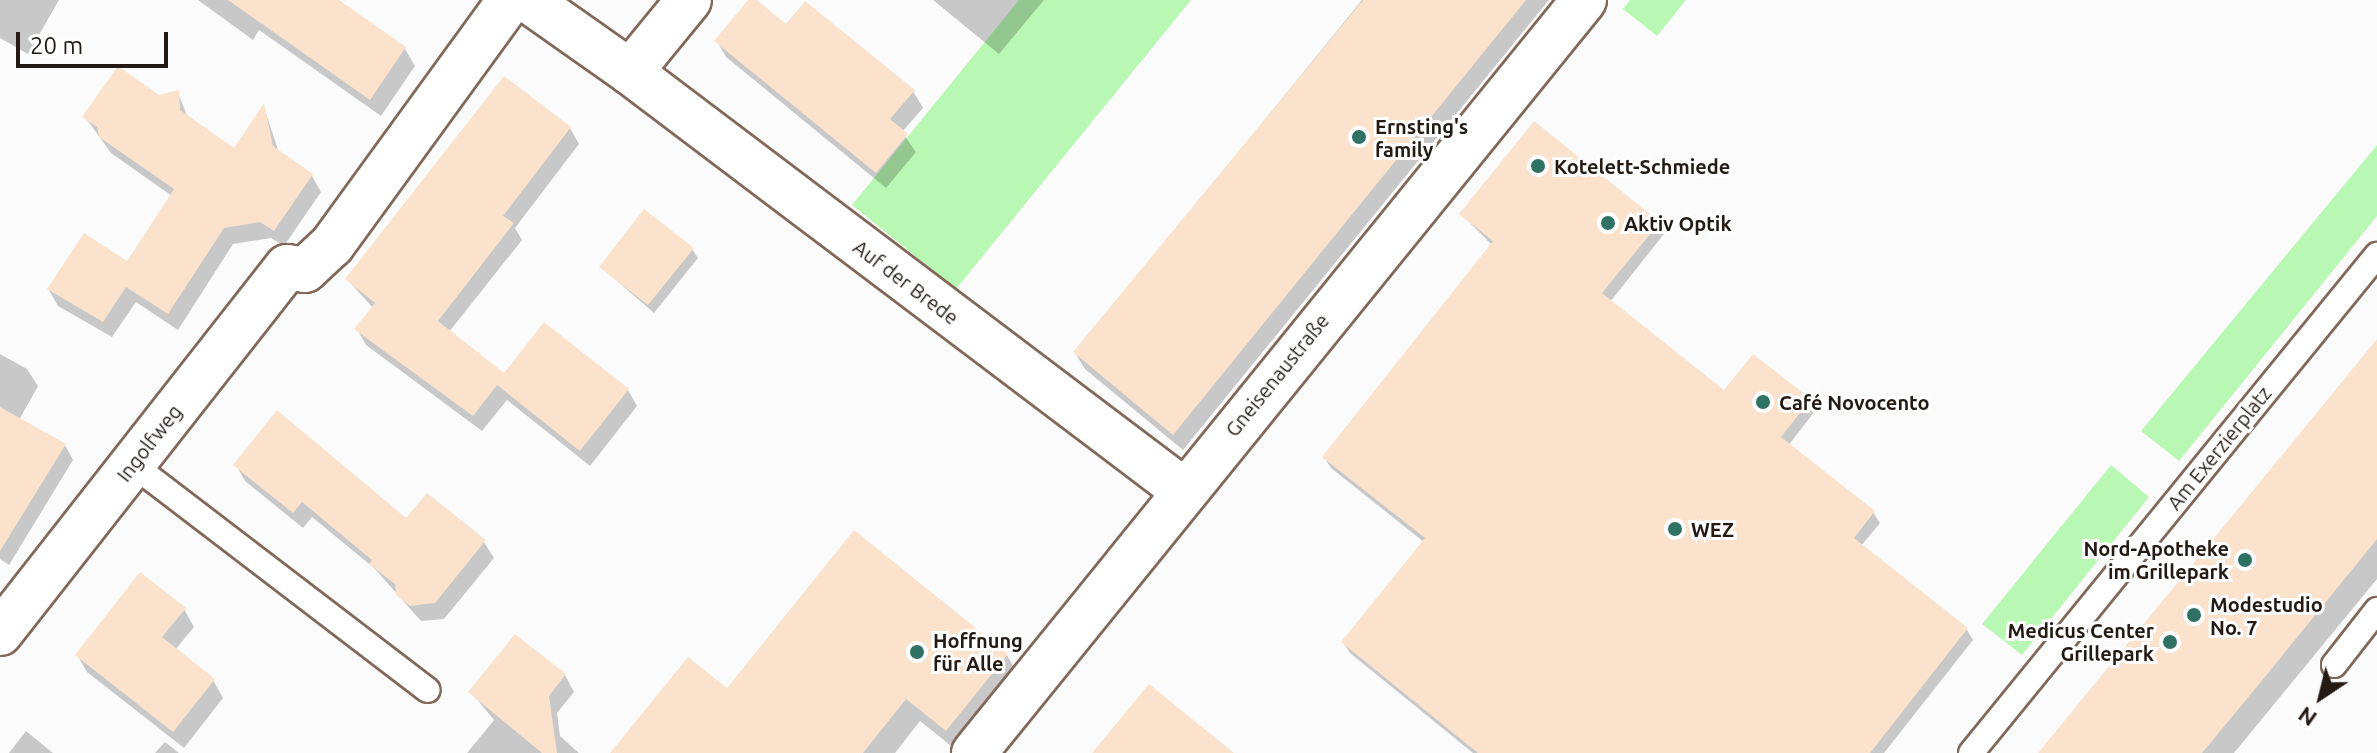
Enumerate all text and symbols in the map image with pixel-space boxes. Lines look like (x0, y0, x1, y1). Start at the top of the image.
scale bar (20, 16, 172, 66)
text: 20 m (30, 32, 83, 59)
place label: Ernsting's family (1375, 114, 1468, 161)
marker: Ernsting's family (1350, 128, 1368, 146)
place label: Kotelett-Schmiede (1554, 154, 1730, 178)
marker: Kotelett-Schmiede (1529, 157, 1547, 175)
place label: Aktiv Optik (1624, 211, 1732, 235)
marker: Aktiv Optik (1599, 214, 1617, 232)
street label: Auf der Brede (849, 235, 963, 329)
street label: Gneisenaustraße (1220, 309, 1334, 441)
street label: Am Exerzierplatz (2162, 381, 2276, 515)
place label: Café Novocento (1779, 390, 1929, 414)
marker: Café Novocento (1754, 393, 1772, 411)
street label: Ingolfweg (112, 400, 186, 486)
place label: WEZ (1691, 517, 1734, 541)
marker: WEZ (1666, 520, 1684, 538)
place label: Nord-Apotheke im Grillepark (2083, 536, 2229, 583)
marker: Nord-Apotheke im Grillepark (2236, 551, 2254, 569)
place label: Modestudio No. 7 (2210, 592, 2323, 639)
marker: Modestudio No. 7 (2185, 606, 2203, 624)
place label: Medicus Center Grillepark (2008, 618, 2154, 665)
place label: Hoffnung für Alle (933, 628, 1023, 675)
marker: Medicus Center Grillepark (2161, 633, 2179, 651)
marker: Hoffnung für Alle (908, 643, 926, 661)
north arrow (2281, 657, 2361, 737)
text: N (2293, 702, 2321, 732)

